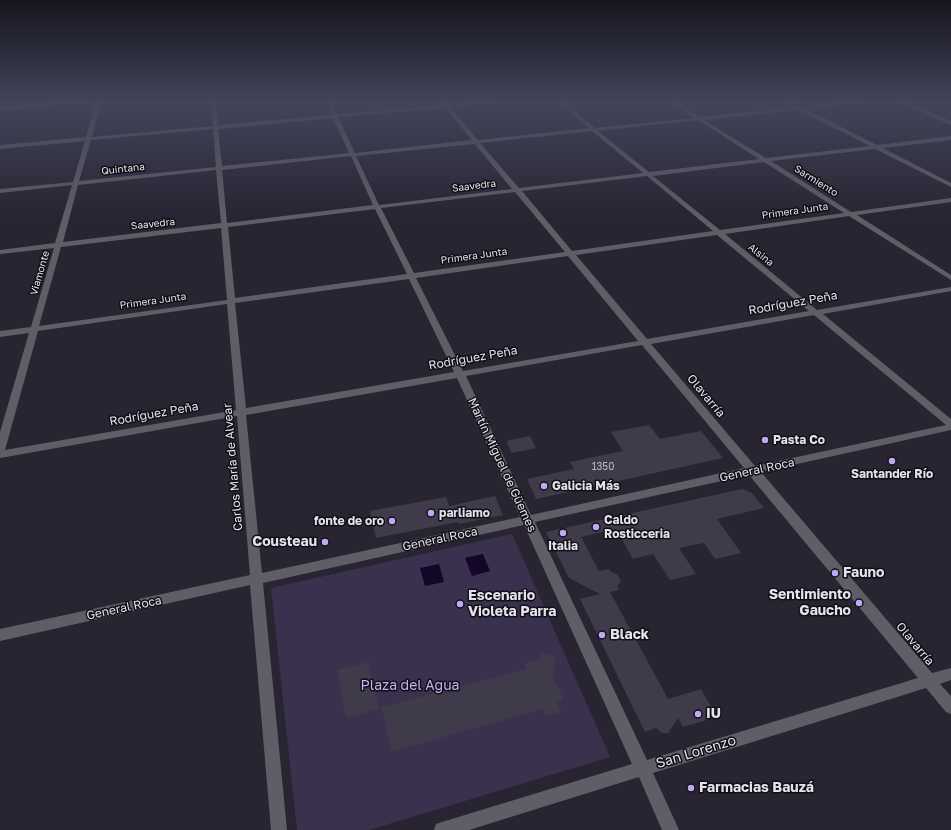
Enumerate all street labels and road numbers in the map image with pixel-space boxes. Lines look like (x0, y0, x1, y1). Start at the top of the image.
street label: Quintana (101, 161, 145, 177)
street label: Sarmiento (792, 163, 840, 199)
street label: Saavedra (451, 177, 497, 195)
street label: Primera Junta (761, 200, 829, 222)
street label: Saavedra (130, 216, 176, 232)
street label: Alsina (746, 241, 776, 269)
street label: Primera Junta (440, 245, 508, 267)
street label: Viamonte (28, 249, 52, 297)
street label: Rodríguez Peña (747, 288, 839, 318)
street label: Primera Junta (119, 290, 187, 312)
street label: Rodríguez Peña (427, 343, 519, 373)
street label: Olavarría (684, 372, 728, 420)
street label: Martín Miguel de Güemes (465, 396, 539, 534)
street label: Rodríguez Peña (108, 399, 200, 429)
street label: Carlos María de Alvear (220, 402, 246, 532)
street label: General Roca (718, 455, 796, 485)
street label: General Roca (401, 524, 479, 554)
street label: General Roca (85, 593, 163, 623)
street label: Olavarría (893, 620, 937, 668)
street label: San Lorenzo (654, 732, 738, 772)

